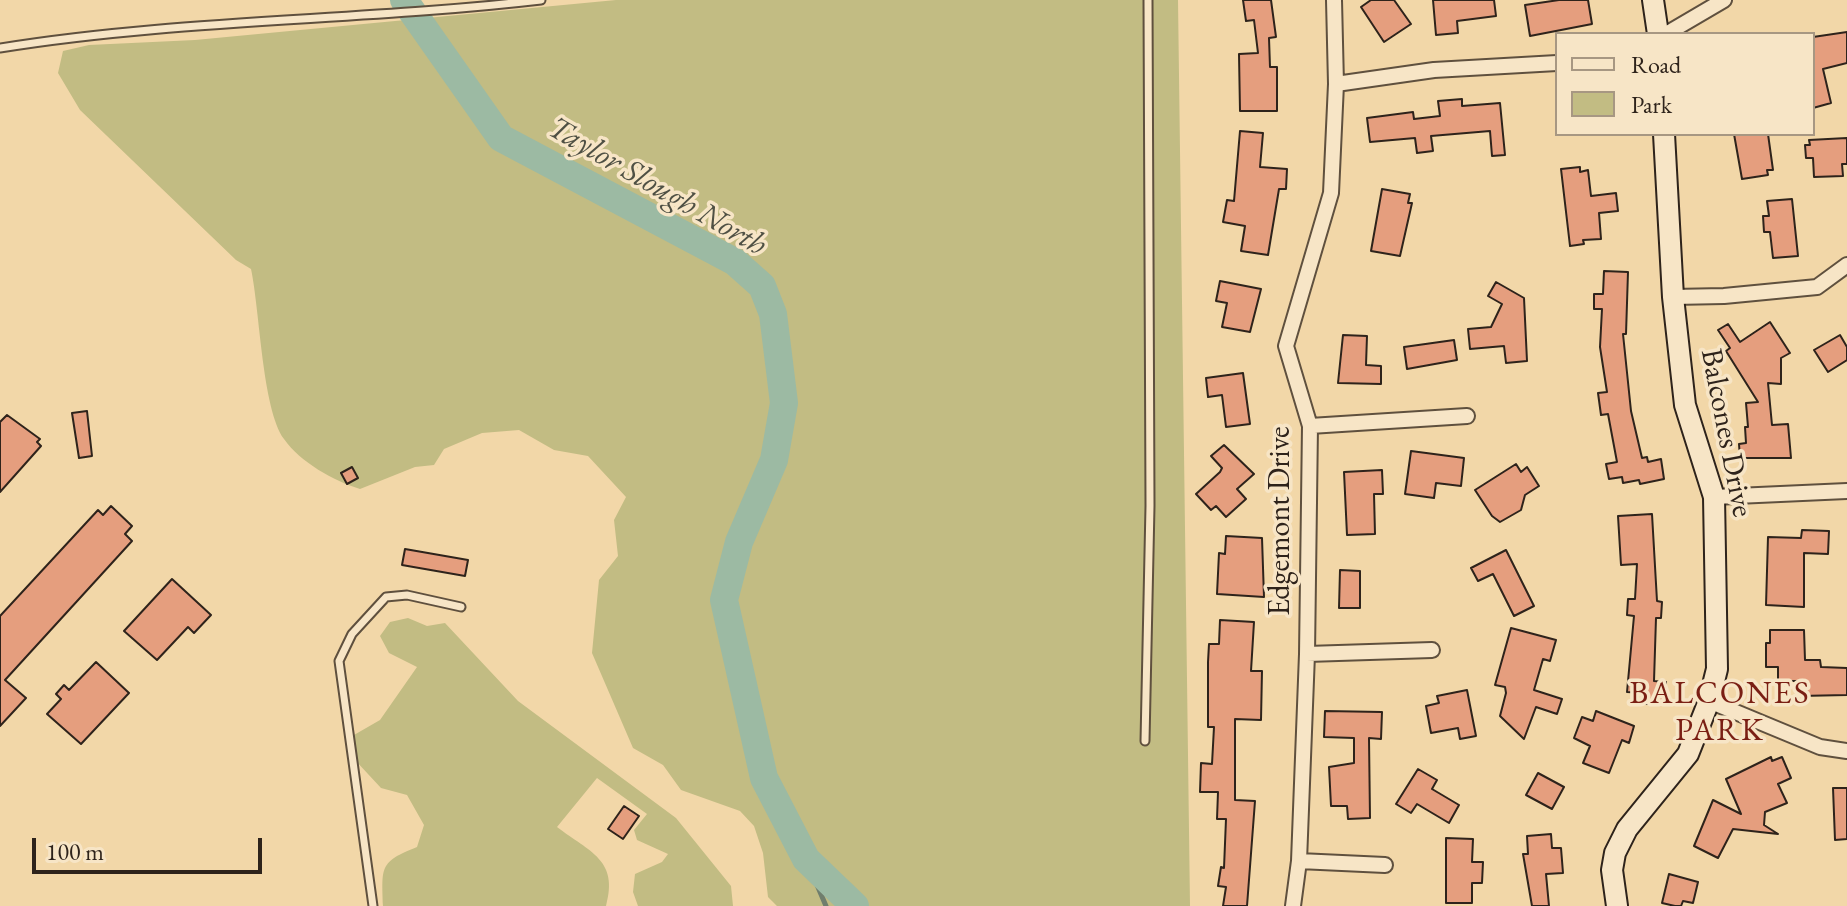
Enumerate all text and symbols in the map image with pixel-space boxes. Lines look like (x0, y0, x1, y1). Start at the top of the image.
legend (1555, 32, 1815, 136)
text: Road (1631, 49, 1681, 80)
text: Park (1631, 89, 1672, 120)
water label: Taylor Slough North (541, 109, 773, 265)
street label: Balcones Drive (1692, 346, 1760, 520)
street label: Edgemont Drive (1263, 426, 1299, 616)
district label: BALCONES PARK (1629, 675, 1811, 750)
scale bar (36, 822, 266, 872)
text: 100 m (46, 836, 104, 867)

